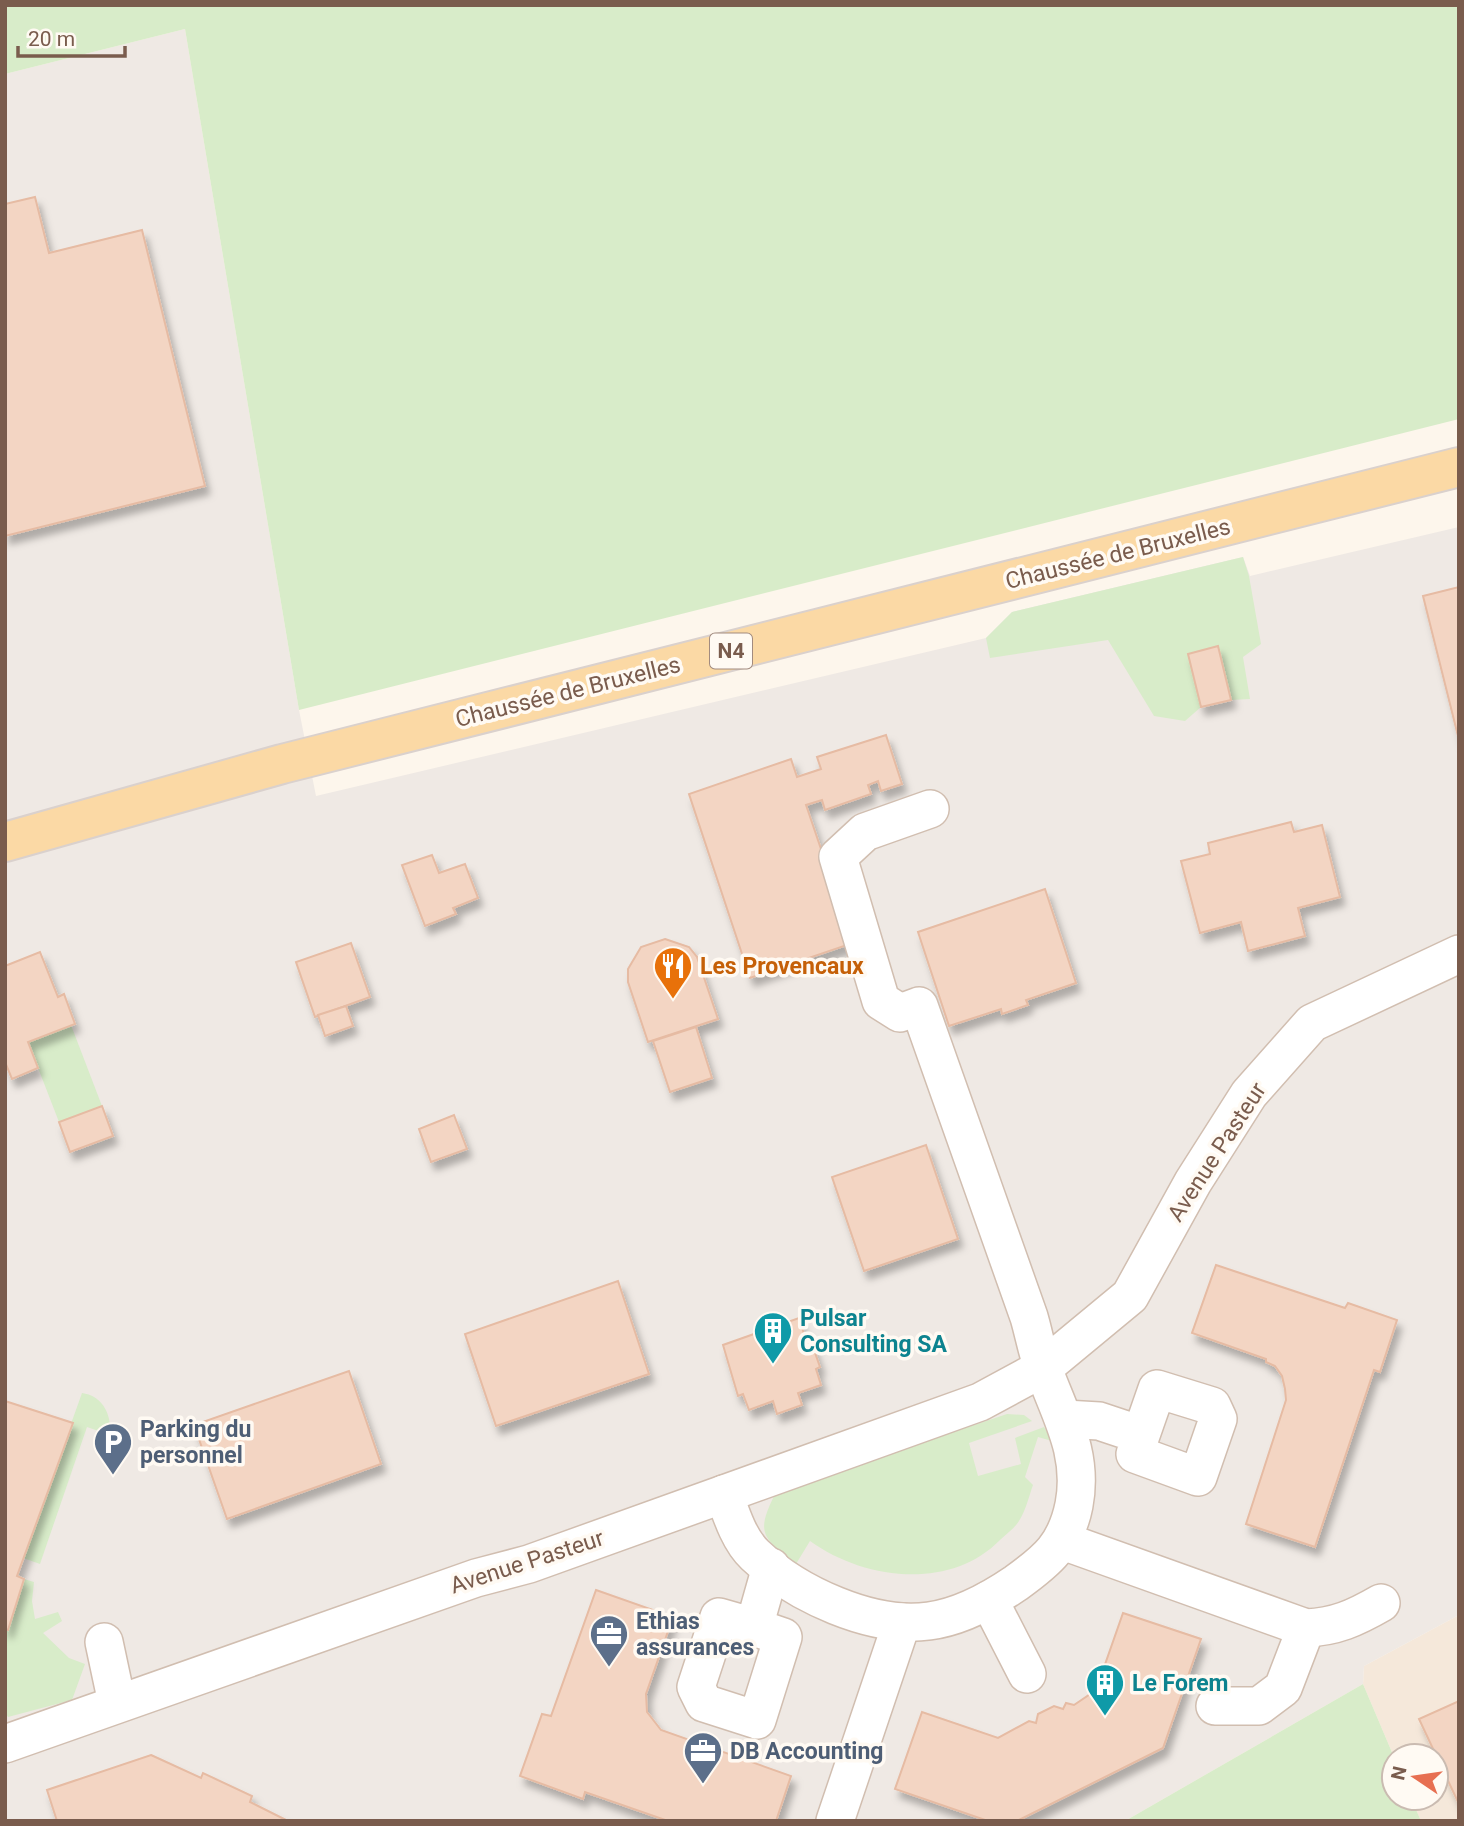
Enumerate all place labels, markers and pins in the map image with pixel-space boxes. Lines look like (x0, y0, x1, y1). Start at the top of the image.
restaurant icon: Les Provencaux (652, 945, 694, 1000)
place label: Les Provencaux (700, 953, 864, 980)
place label: Pulsar Consulting SA (800, 1305, 947, 1358)
building icon: Pulsar Consulting SA (752, 1310, 794, 1365)
place label: Parking du personnel (140, 1416, 251, 1469)
parking icon: Parking du personnel (92, 1421, 134, 1476)
place label: Ethias assurances (636, 1608, 754, 1661)
office icon: Ethias assurances (588, 1613, 630, 1668)
building icon: Le Forem (1084, 1662, 1126, 1717)
place label: Le Forem (1132, 1670, 1229, 1697)
office icon: DB Accounting (682, 1730, 724, 1785)
place label: DB Accounting (730, 1738, 883, 1765)

